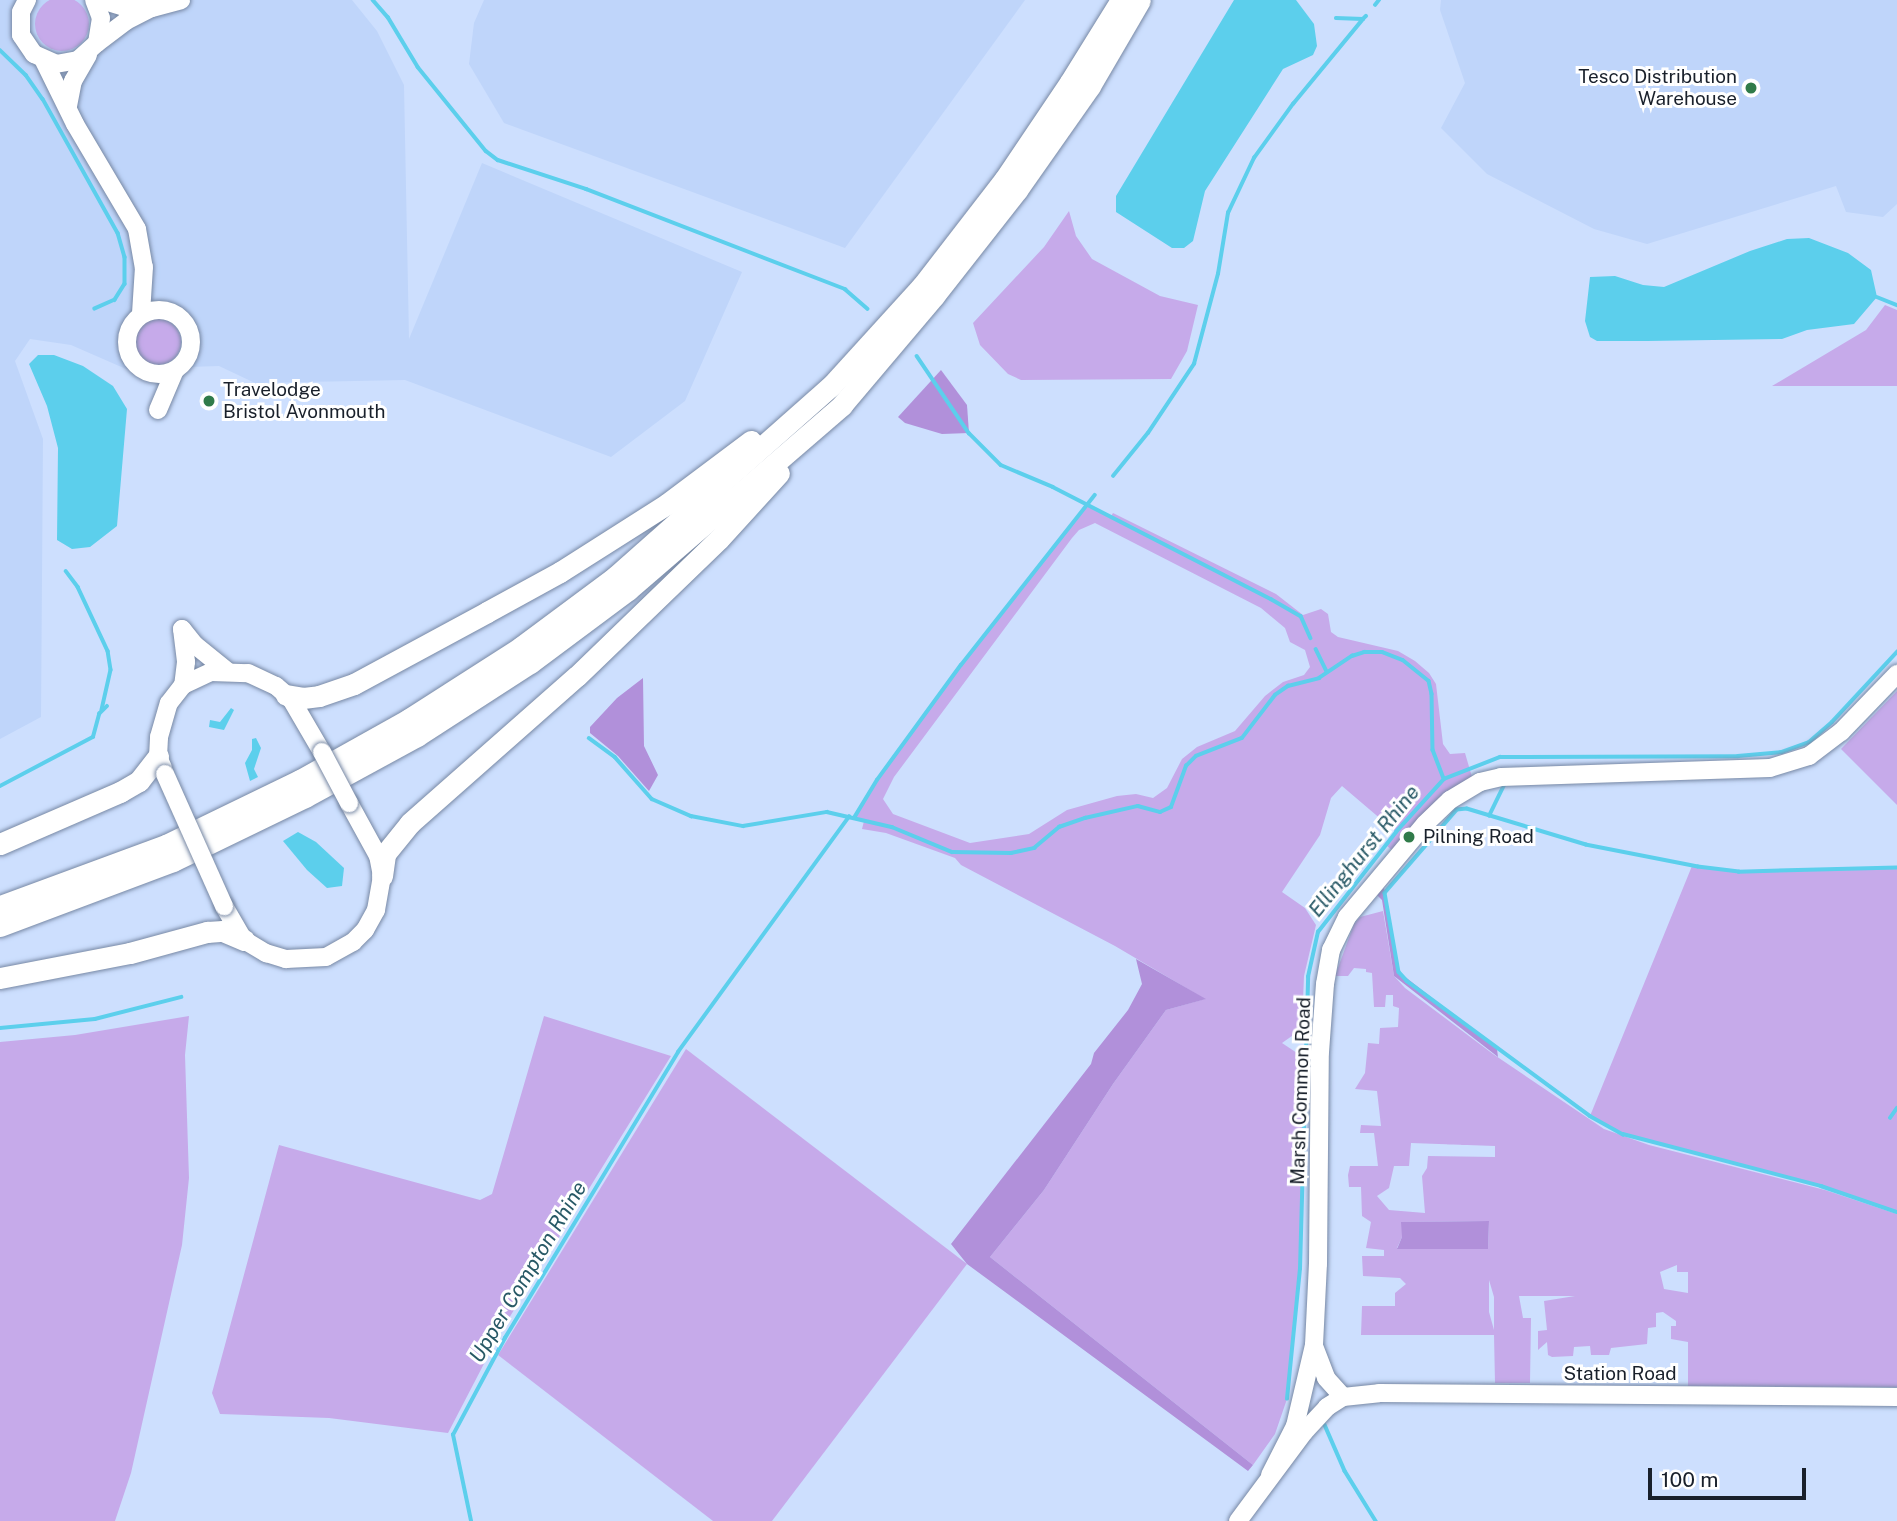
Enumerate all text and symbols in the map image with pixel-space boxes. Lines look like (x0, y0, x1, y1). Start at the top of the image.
place label: Tesco Distribution Warehouse (1578, 66, 1737, 110)
marker: Tesco Distribution Warehouse (1743, 80, 1759, 96)
place label: Travelodge Bristol Avonmouth (223, 379, 385, 423)
marker: Travelodge Bristol Avonmouth (201, 393, 217, 409)
water label: Ellinghurst Rhine (1303, 780, 1425, 922)
place label: Pilning Road (1423, 826, 1534, 848)
marker: Pilning Road (1401, 829, 1417, 845)
street label: Marsh Common Road (1286, 997, 1316, 1185)
water label: Upper Compton Rhine (464, 1177, 592, 1367)
street label: Station Road (1563, 1363, 1677, 1385)
scale bar (1652, 1454, 1810, 1498)
text: 100 m (1661, 1467, 1718, 1492)

